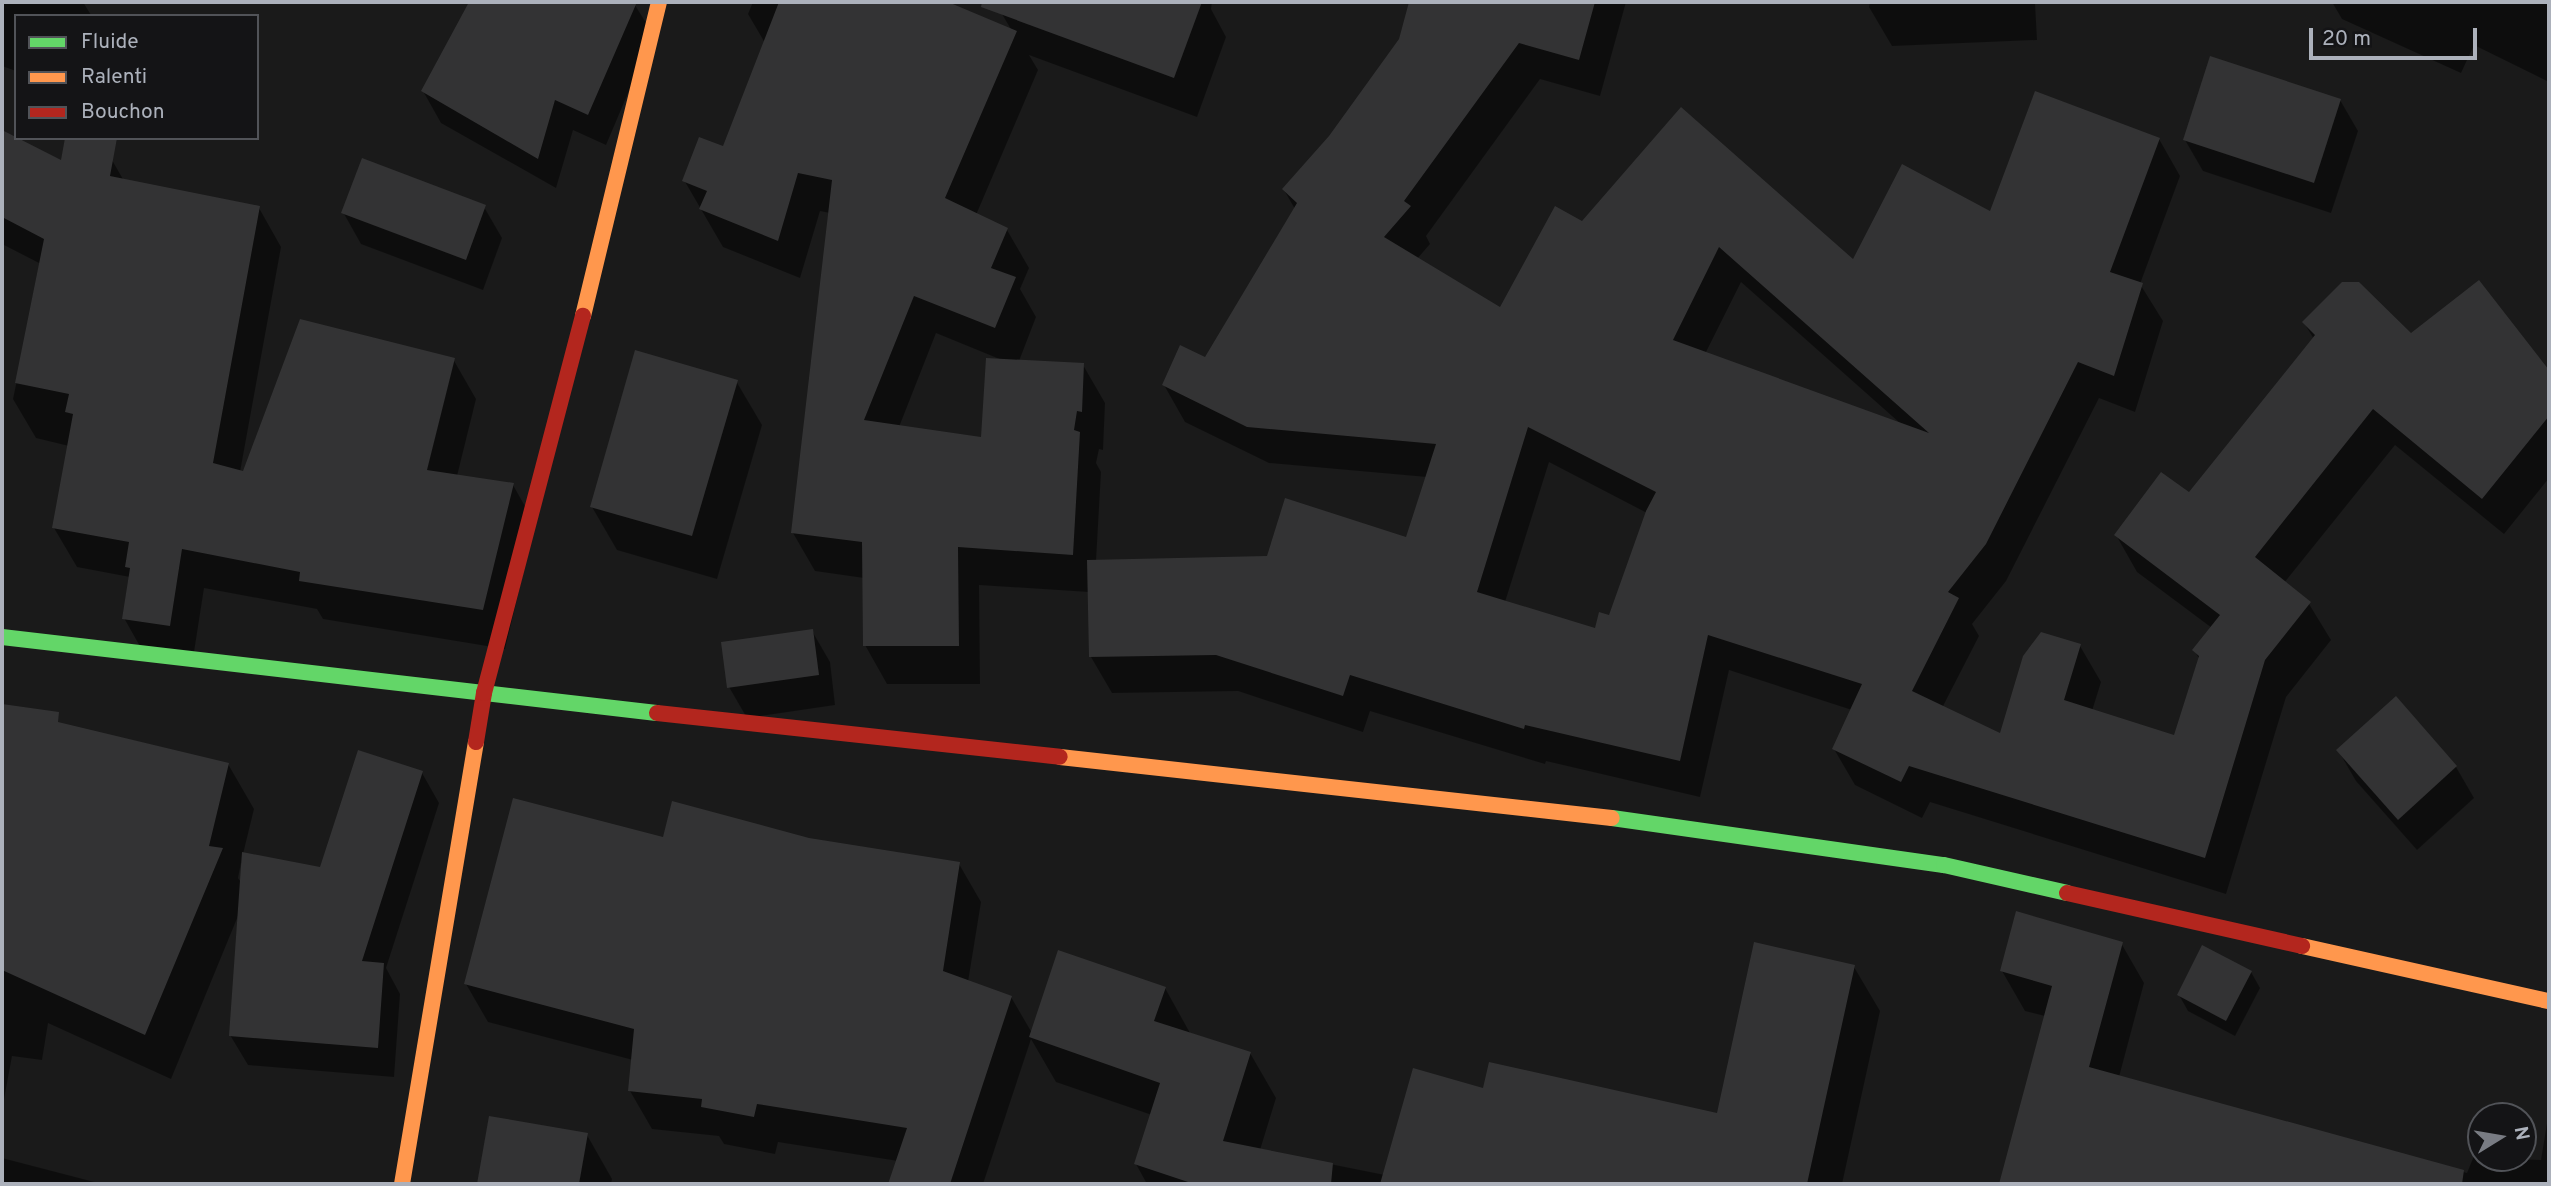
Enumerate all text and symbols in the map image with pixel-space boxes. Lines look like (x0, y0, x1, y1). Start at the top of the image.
legend (14, 14, 259, 140)
scale bar (2313, 14, 2481, 58)
text: 20 m (2322, 26, 2371, 53)
text: Fluide (81, 29, 139, 56)
text: Ralenti (81, 64, 147, 91)
text: Bouchon (81, 99, 164, 126)
north arrow (2467, 1102, 2537, 1172)
text: N (2508, 1124, 2534, 1142)

